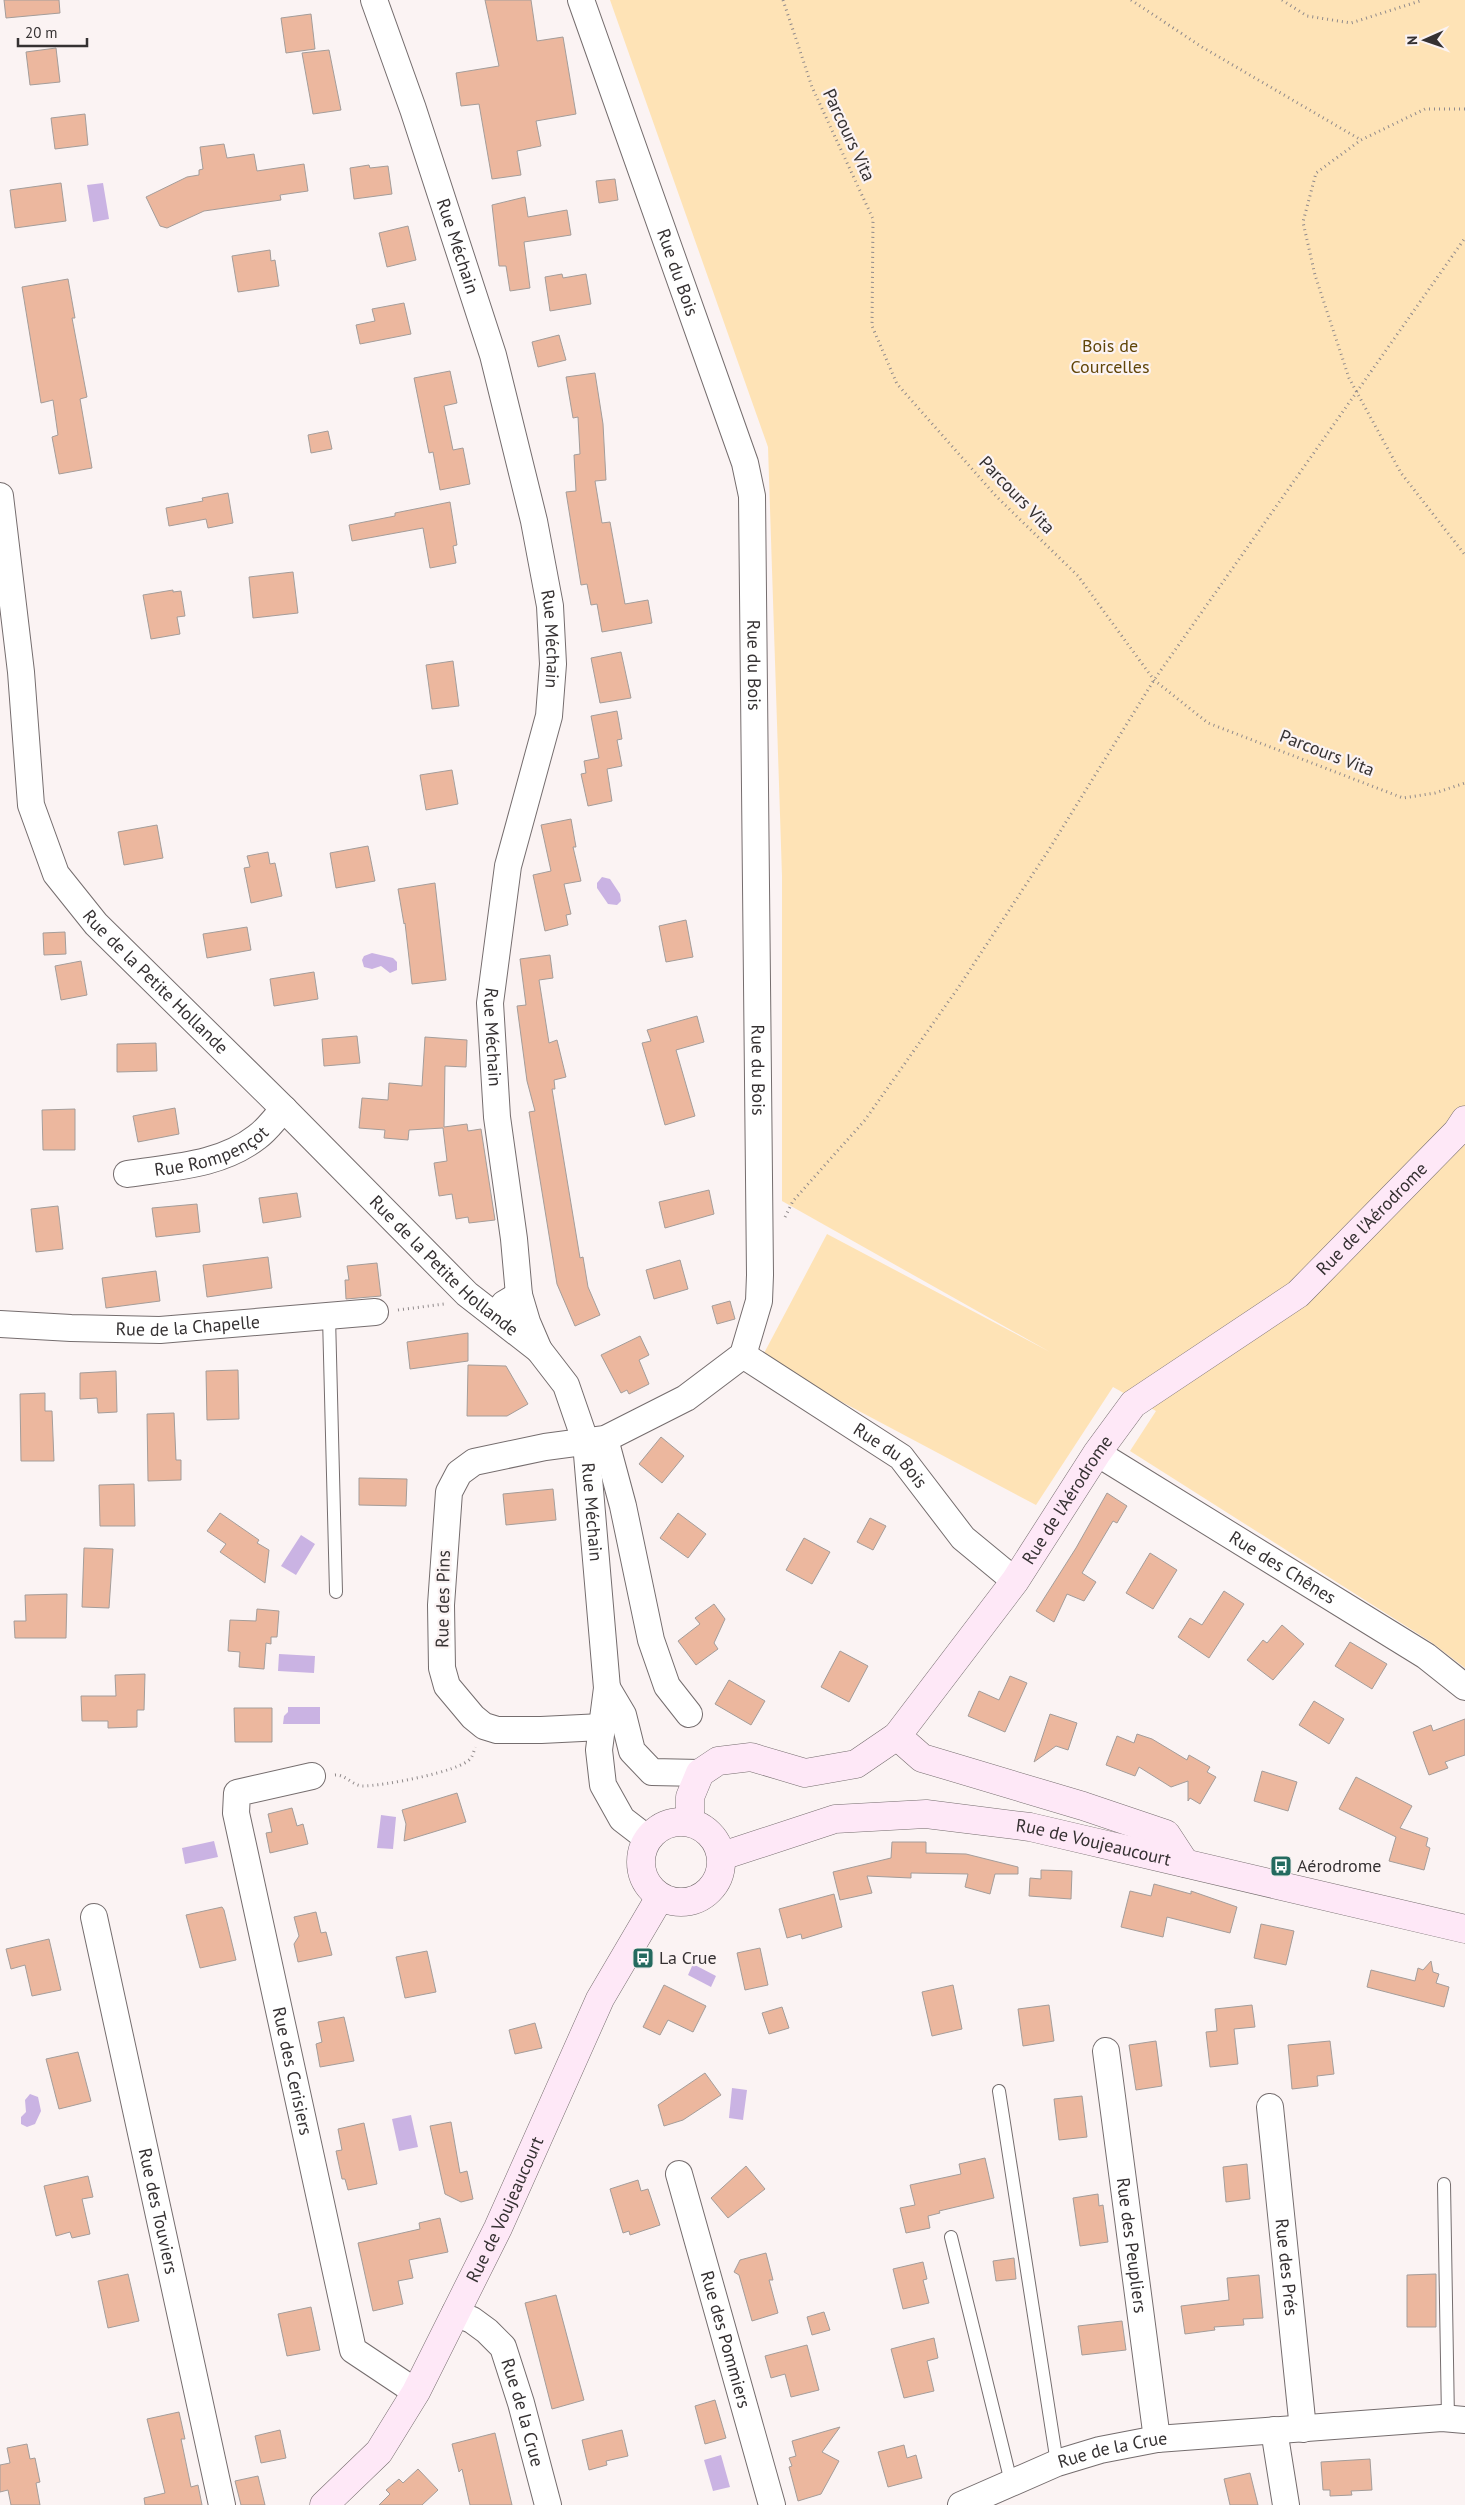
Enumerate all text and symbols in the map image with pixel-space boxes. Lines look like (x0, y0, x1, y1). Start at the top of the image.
scale bar (18, 15, 86, 47)
north arrow (1400, 15, 1450, 65)
text: 20 m (25, 23, 58, 42)
text: N (1403, 36, 1421, 45)
street label: Parcours Vita (818, 85, 881, 185)
street label: Rue Méchain (432, 195, 484, 297)
street label: Rue du Bois (652, 226, 704, 319)
park label: Bois de Courcelles (1070, 334, 1150, 378)
street label: Parcours Vita (975, 451, 1060, 538)
street label: Rue Méchain (536, 588, 565, 689)
street label: Rue du Bois (742, 619, 766, 711)
street label: Parcours Vita (1277, 724, 1378, 781)
street label: Rue de la Petite Hollande (78, 905, 233, 1059)
street label: Rue Méchain (479, 986, 507, 1087)
street label: Rue du Bois (746, 1024, 770, 1116)
street label: Rue Rompençot (153, 1121, 273, 1181)
street label: Rue de l'Aérodrome (1311, 1157, 1432, 1280)
street label: Rue de la Petite Hollande (365, 1190, 523, 1341)
street label: Rue de la Chapelle (115, 1310, 261, 1341)
street label: Rue du Bois (849, 1417, 933, 1493)
street label: Rue de l'Aérodrome (1017, 1430, 1117, 1569)
street label: Rue Méchain (577, 1462, 608, 1562)
street label: Rue des Chênes (1225, 1525, 1340, 1609)
street label: Rue des Pins (430, 1550, 455, 1648)
street label: Rue de Voujeaucourt (1015, 1813, 1173, 1871)
bus stop icon: Aérodrome (1269, 1854, 1293, 1878)
place label: Aérodrome (1297, 1854, 1381, 1877)
bus stop icon: La Crue (631, 1946, 655, 1970)
place label: La Crue (659, 1946, 717, 1969)
street label: Rue des Cerisiers (268, 2005, 318, 2137)
street label: Rue de Voujeaucourt (461, 2133, 548, 2286)
street label: Rue des Touviers (134, 2146, 183, 2276)
street label: Rue des Peupliers (1112, 2176, 1152, 2314)
street label: Rue des Prés (1270, 2217, 1303, 2317)
street label: Rue des Pommiers (696, 2268, 756, 2411)
street label: Rue de la Crue (496, 2355, 549, 2469)
street label: Rue de la Crue (1055, 2426, 1168, 2473)

